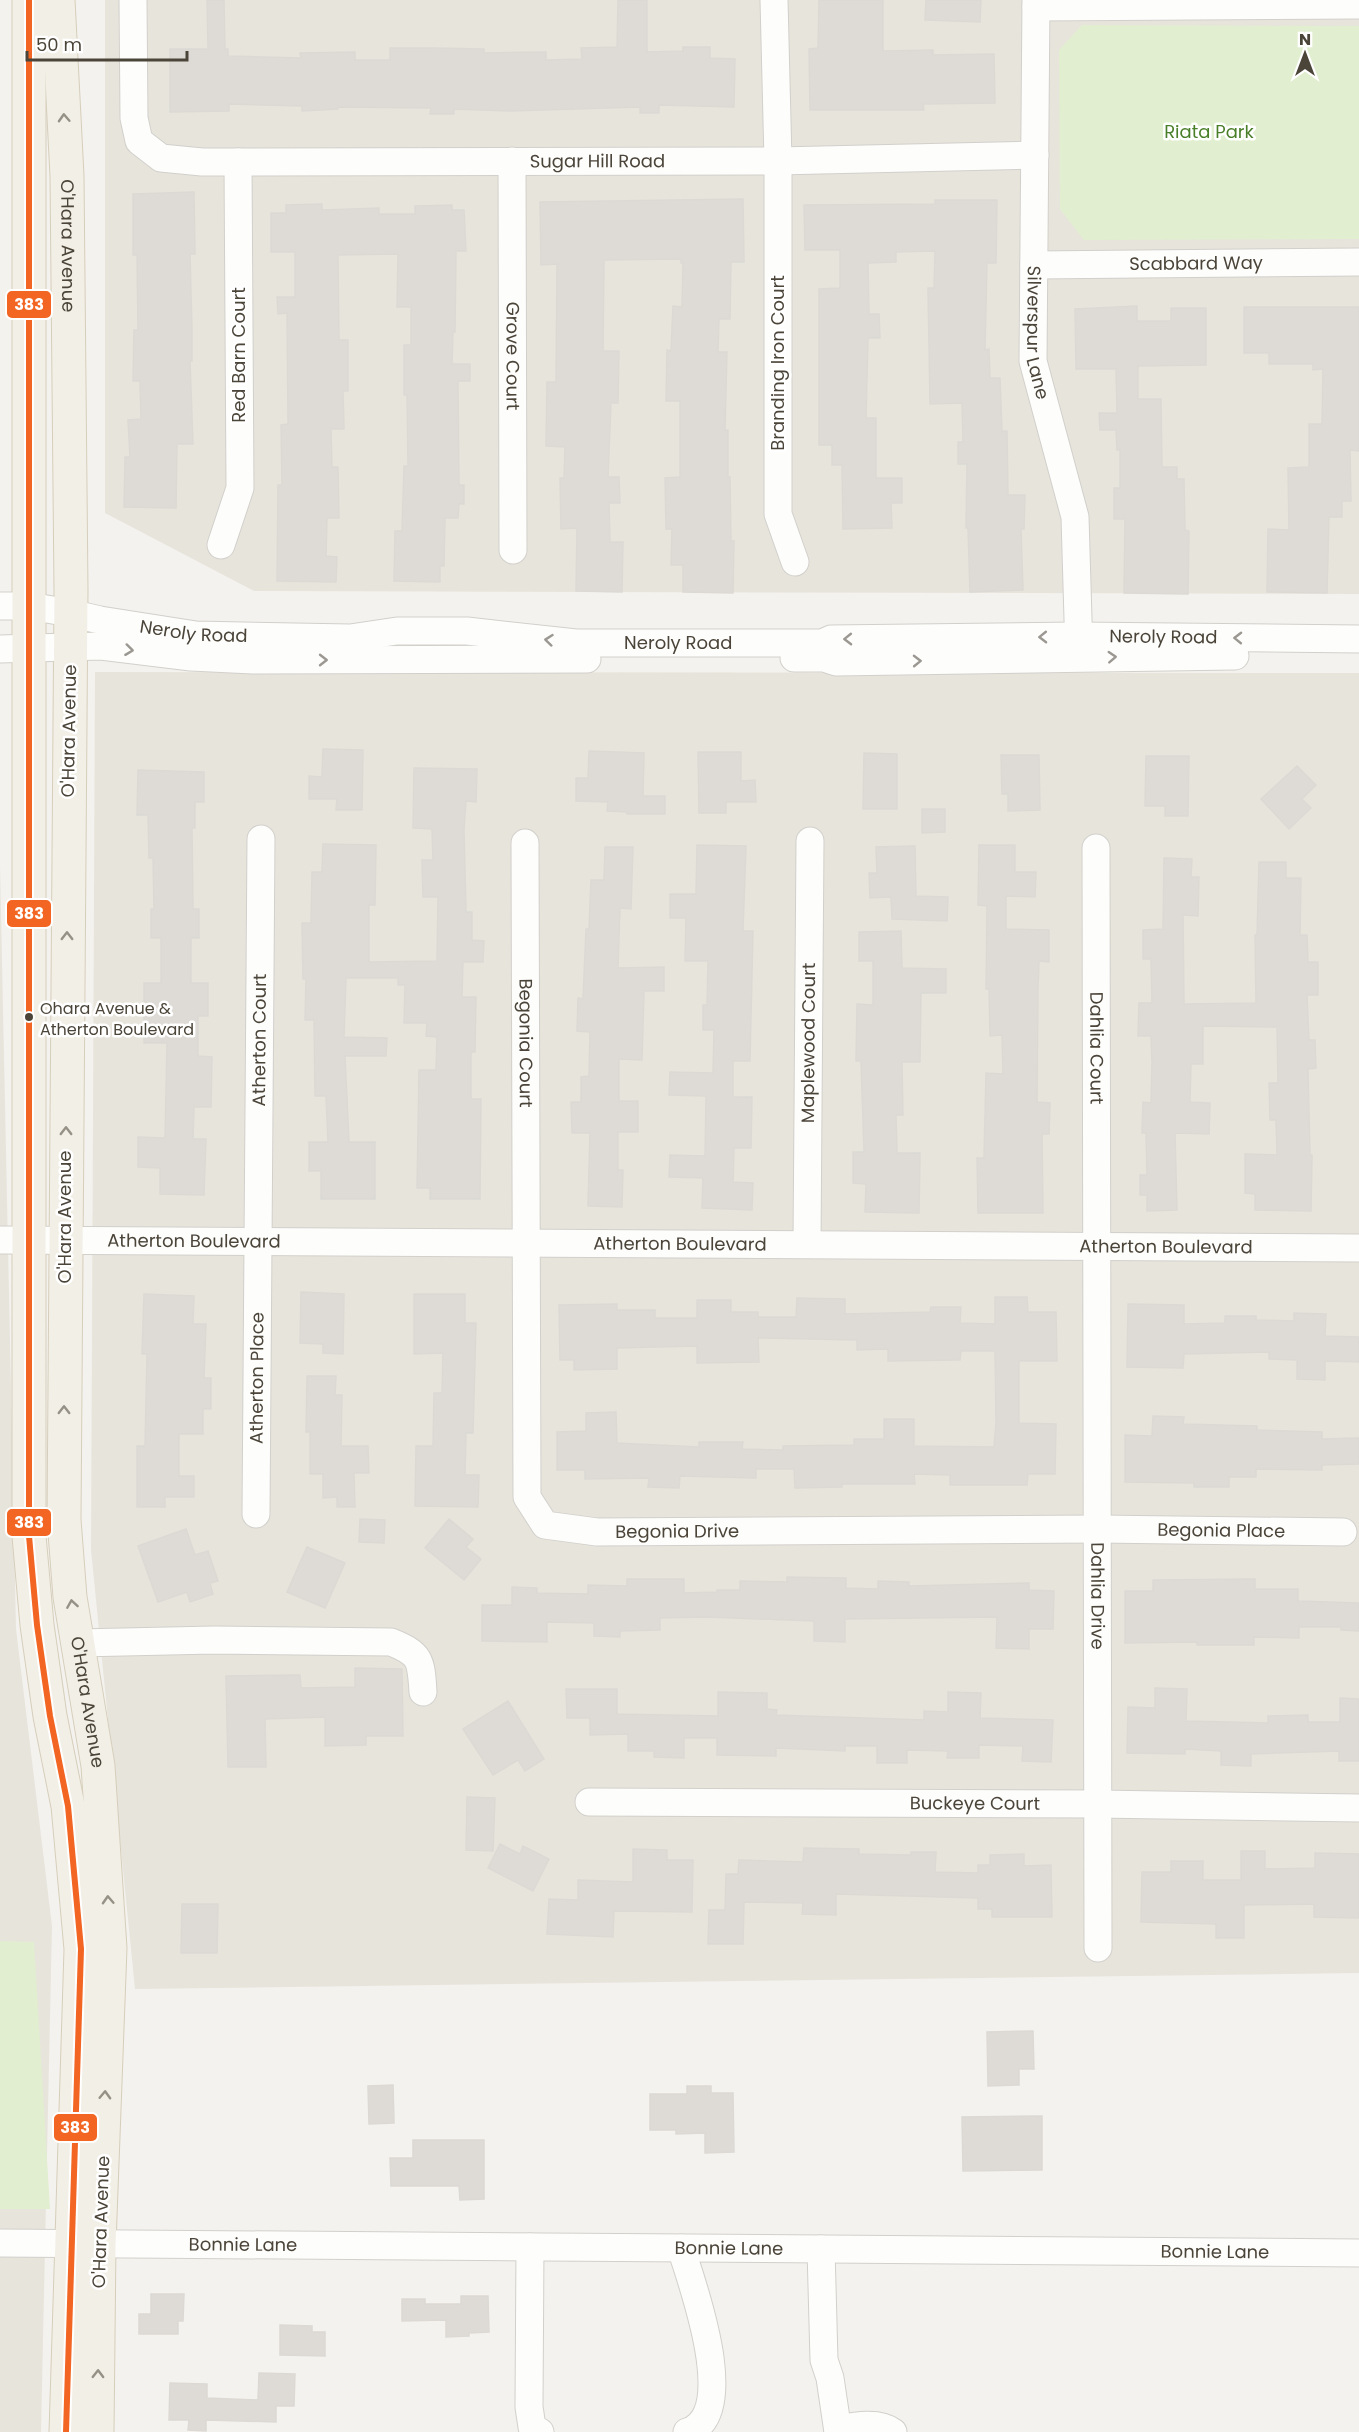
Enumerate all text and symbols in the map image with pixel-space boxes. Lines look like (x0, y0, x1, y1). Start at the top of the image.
scale bar (27, 24, 188, 62)
north arrow (1275, 24, 1335, 84)
text: N (1299, 28, 1311, 51)
text: 50 m (36, 32, 82, 57)
one-way arrow (58, 113, 71, 122)
park label: Riata Park (1164, 119, 1255, 144)
street label: Sugar Hill Road (530, 148, 665, 173)
street label: O'Hara Avenue (55, 179, 81, 312)
street label: Scabbard Way (1129, 250, 1263, 276)
street label: Silverspur Lane (1021, 266, 1056, 402)
street label: Branding Iron Court (765, 275, 790, 451)
street label: Red Barn Court (226, 287, 251, 423)
line badge: 383 (6, 290, 52, 319)
text: 383 (14, 293, 44, 316)
street label: Grove Court (500, 302, 526, 410)
street label: Neroly Road (138, 613, 248, 648)
street label: Neroly Road (1109, 623, 1218, 649)
street label: Neroly Road (624, 630, 732, 655)
one-way arrow (1038, 631, 1047, 643)
one-way arrow (1233, 632, 1242, 644)
one-way arrow (843, 633, 852, 645)
one-way arrow (544, 634, 553, 647)
one-way arrow (124, 643, 133, 655)
one-way arrow (1107, 651, 1116, 664)
one-way arrow (319, 654, 328, 666)
one-way arrow (912, 655, 921, 667)
street label: O'Hara Avenue (55, 664, 82, 798)
line badge: 383 (6, 899, 52, 928)
text: 383 (14, 902, 44, 925)
one-way arrow (61, 931, 73, 940)
street label: Maplewood Court (795, 963, 821, 1123)
street label: Atherton Court (246, 974, 272, 1107)
street label: Begonia Court (513, 978, 539, 1108)
street label: Dahlia Court (1084, 992, 1109, 1104)
place label: Ohara Avenue & Atherton Boulevard (40, 997, 194, 1041)
marker: Ohara Avenue & Atherton Boulevard (23, 1011, 35, 1023)
one-way arrow (60, 1126, 72, 1135)
street label: O'Hara Avenue (52, 1151, 77, 1283)
street label: Atherton Boulevard (107, 1228, 281, 1254)
street label: Atherton Boulevard (593, 1230, 767, 1257)
street label: Atherton Boulevard (1079, 1233, 1253, 1259)
street label: Atherton Place (244, 1312, 269, 1444)
one-way arrow (58, 1405, 70, 1414)
line badge: 383 (6, 1508, 52, 1537)
text: 383 (14, 1511, 44, 1534)
street label: Begonia Place (1157, 1517, 1285, 1543)
street label: Begonia Drive (615, 1518, 739, 1544)
street label: Dahlia Drive (1085, 1542, 1110, 1650)
one-way arrow (66, 1600, 78, 1609)
street label: O'Hara Avenue (65, 1634, 111, 1770)
street label: Buckeye Court (910, 1790, 1040, 1816)
one-way arrow (102, 1895, 115, 1904)
one-way arrow (99, 2090, 111, 2099)
line badge: 383 (53, 2113, 98, 2142)
text: 383 (60, 2116, 90, 2139)
street label: O'Hara Avenue (86, 2155, 115, 2289)
street label: Bonnie Lane (189, 2231, 297, 2257)
street label: Bonnie Lane (675, 2235, 783, 2261)
street label: Bonnie Lane (1161, 2239, 1269, 2264)
one-way arrow (92, 2369, 104, 2378)

